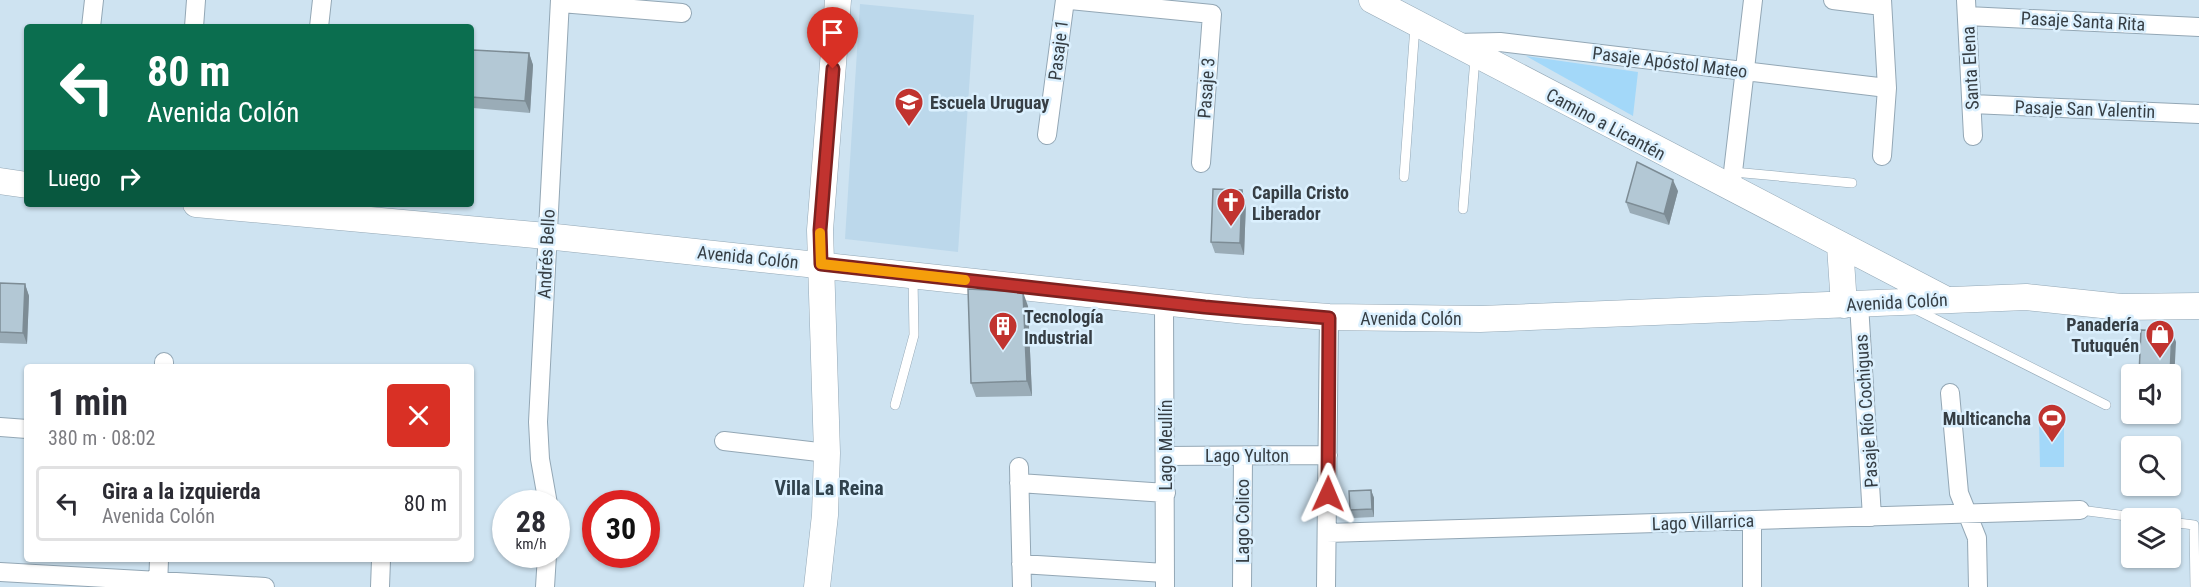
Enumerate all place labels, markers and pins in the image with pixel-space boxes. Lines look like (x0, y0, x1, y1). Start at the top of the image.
pin (807, 7, 858, 69)
school or university icon: Escuela Uruguay (893, 86, 925, 128)
place label: Escuela Uruguay (930, 92, 1049, 113)
place label: Capilla Cristo Liberador (1252, 182, 1349, 224)
church icon: Capilla Cristo Liberador (1215, 186, 1247, 228)
place label: Tecnología Industrial (1024, 306, 1103, 348)
building icon: Tecnología Industrial (987, 310, 1019, 352)
place label: Panadería Tutuquén (2066, 314, 2139, 356)
shop icon: Panadería Tutuquén (2144, 318, 2176, 360)
sports icon: Multicancha (2036, 402, 2068, 444)
place label: Multicancha (1943, 408, 2031, 429)

